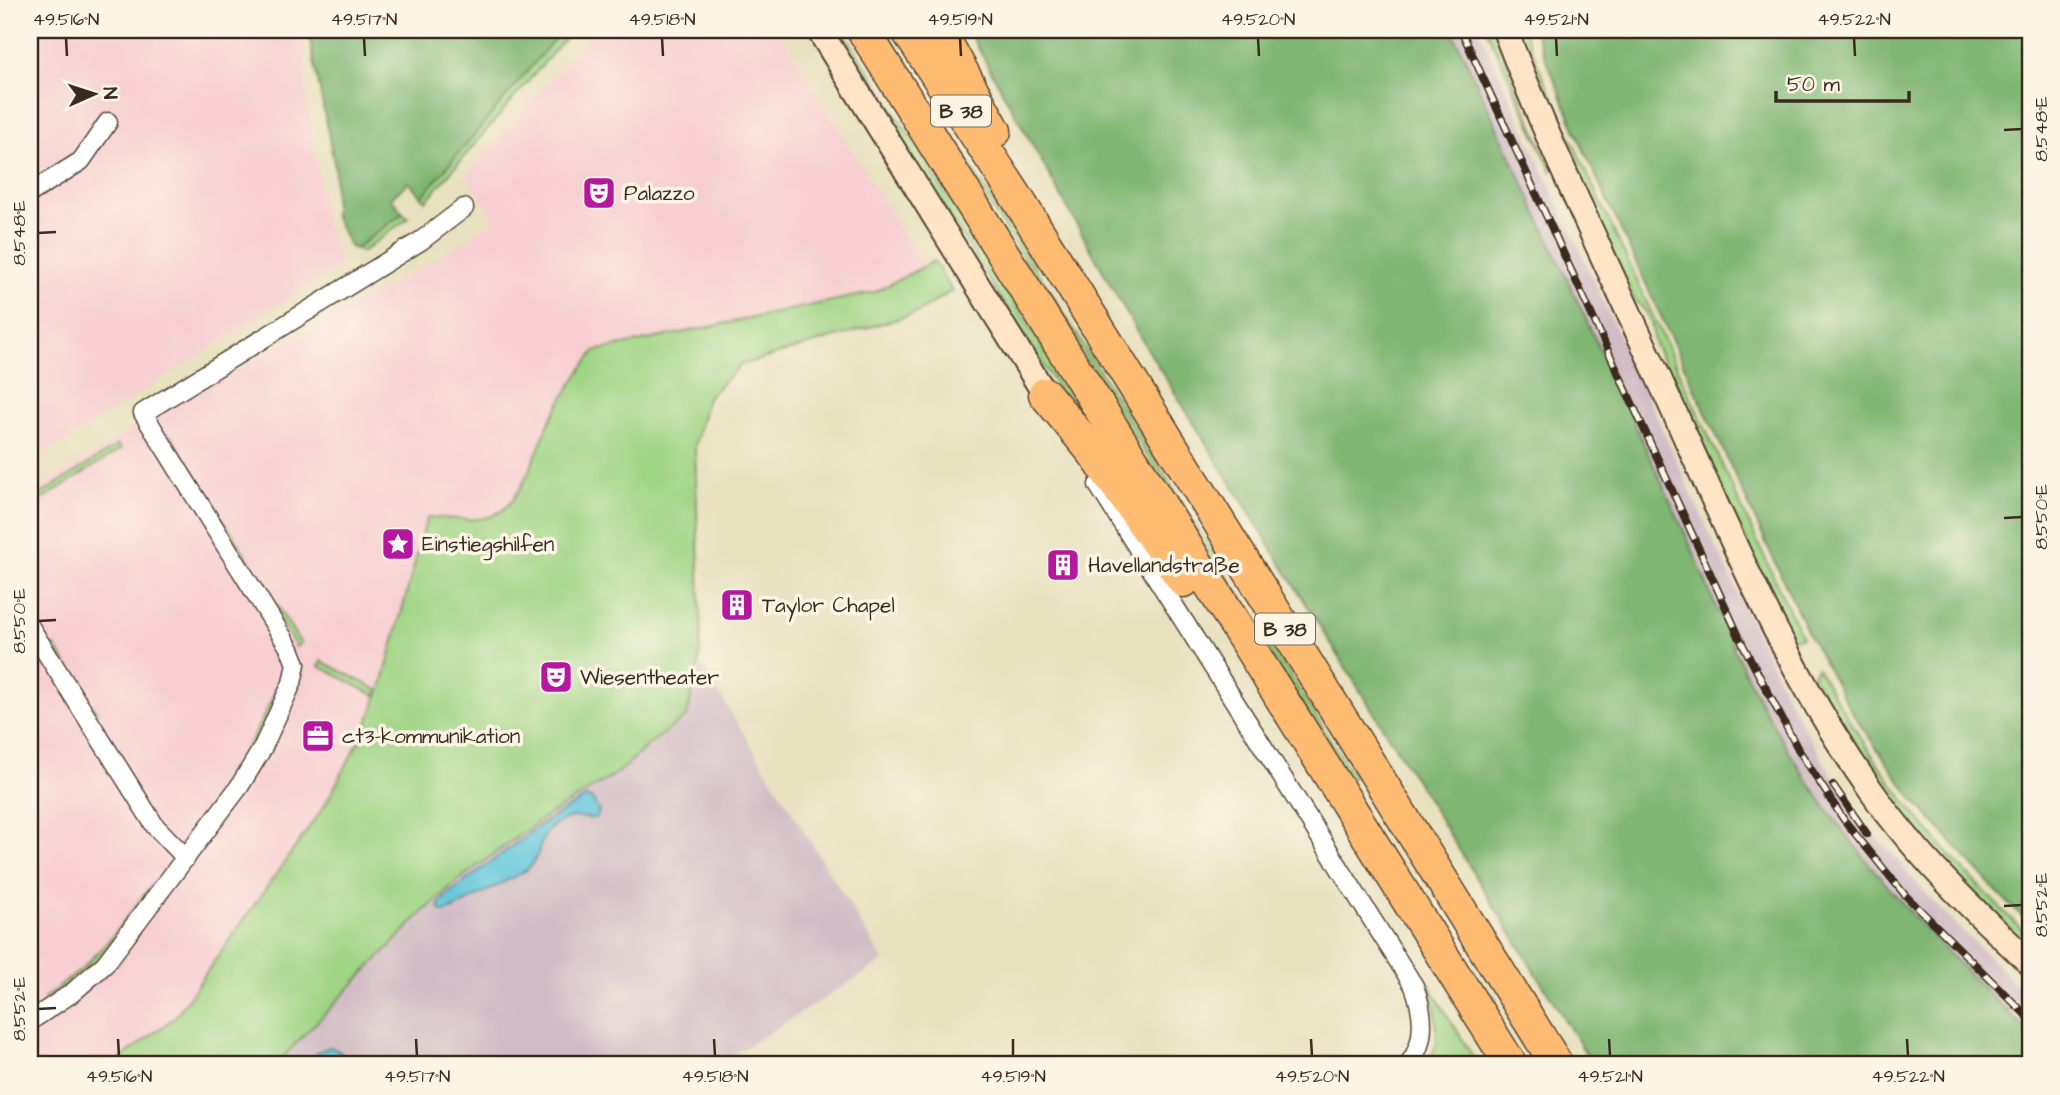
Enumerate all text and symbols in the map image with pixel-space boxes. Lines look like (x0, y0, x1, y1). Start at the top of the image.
text: 49.516°N (33, 7, 99, 32)
text: 49.517°N (331, 7, 397, 32)
text: 49.518°N (629, 7, 696, 32)
text: 49.519°N (927, 7, 993, 32)
text: 49.520°N (1221, 7, 1295, 32)
text: 49.521°N (1523, 7, 1589, 32)
text: 49.522°N (1817, 7, 1891, 32)
north arrow (60, 60, 130, 130)
scale bar (1776, 60, 1910, 104)
text: 50 m (1787, 70, 1841, 99)
text: N (96, 87, 123, 100)
road number: B 38 (931, 96, 991, 127)
text: 8.548°E (2029, 96, 2054, 162)
theatre icon: Palazzo (580, 174, 618, 212)
place label: Palazzo (624, 179, 695, 208)
text: 8.548°E (7, 200, 32, 266)
text: 8.550°E (2029, 484, 2054, 550)
place icon: Einstiegshilfen (379, 525, 417, 563)
place label: Einstiegshilfen (422, 530, 554, 561)
building icon: Havellandstraße (1044, 546, 1082, 584)
place label: Havellandstraße (1088, 551, 1240, 580)
building icon: Taylor Chapel (718, 586, 756, 624)
text: 8.550°E (7, 588, 32, 654)
place label: Taylor Chapel (762, 591, 895, 622)
road number: B 38 (1255, 614, 1315, 644)
theatre icon: Wiesentheater (537, 658, 575, 696)
place label: Wiesentheater (580, 663, 719, 692)
office icon: ct3-kommunikation (299, 717, 337, 755)
place label: ct3-kommunikation (342, 722, 520, 751)
text: 8.552°E (2029, 872, 2054, 937)
text: 8.552°E (7, 976, 32, 1041)
text: 49.516°N (86, 1064, 152, 1089)
text: 49.517°N (384, 1064, 450, 1089)
text: 49.518°N (682, 1064, 749, 1089)
text: 49.519°N (980, 1064, 1046, 1089)
text: 49.520°N (1275, 1064, 1349, 1089)
text: 49.521°N (1577, 1064, 1643, 1089)
text: 49.522°N (1871, 1064, 1945, 1089)

